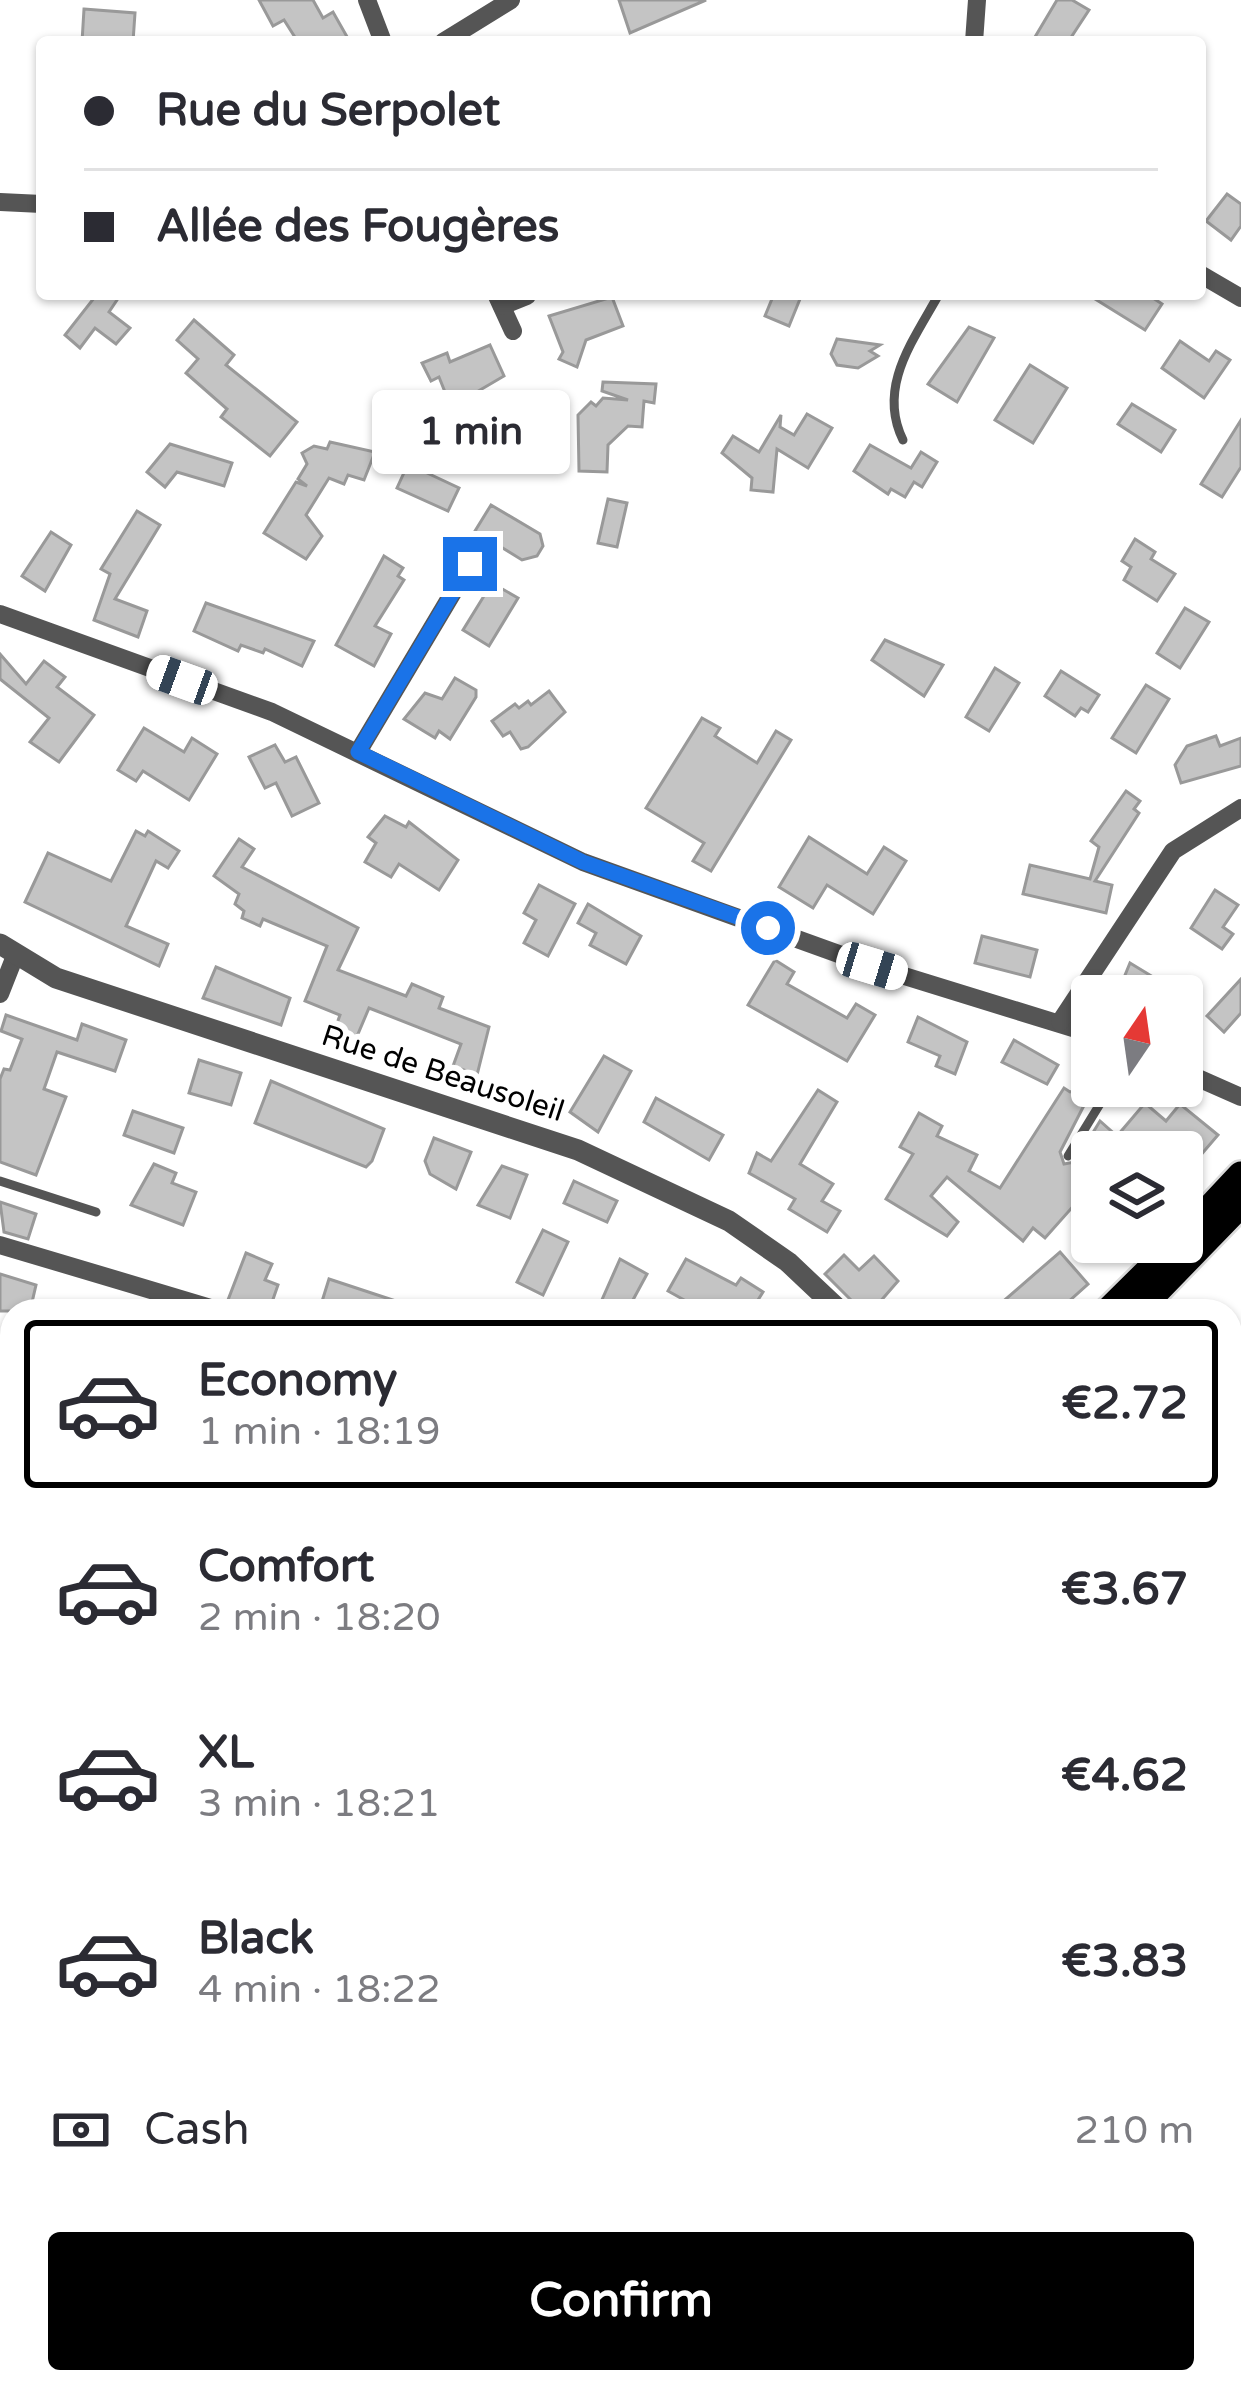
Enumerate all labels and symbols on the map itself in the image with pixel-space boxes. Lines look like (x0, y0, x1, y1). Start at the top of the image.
callout: 1 min (371, 390, 569, 474)
route end (443, 537, 497, 591)
car (142, 651, 222, 709)
route start (741, 901, 795, 955)
car (832, 938, 912, 994)
north arrow (1071, 975, 1203, 1107)
street label: Rue de Beausoleil (317, 1017, 569, 1130)

